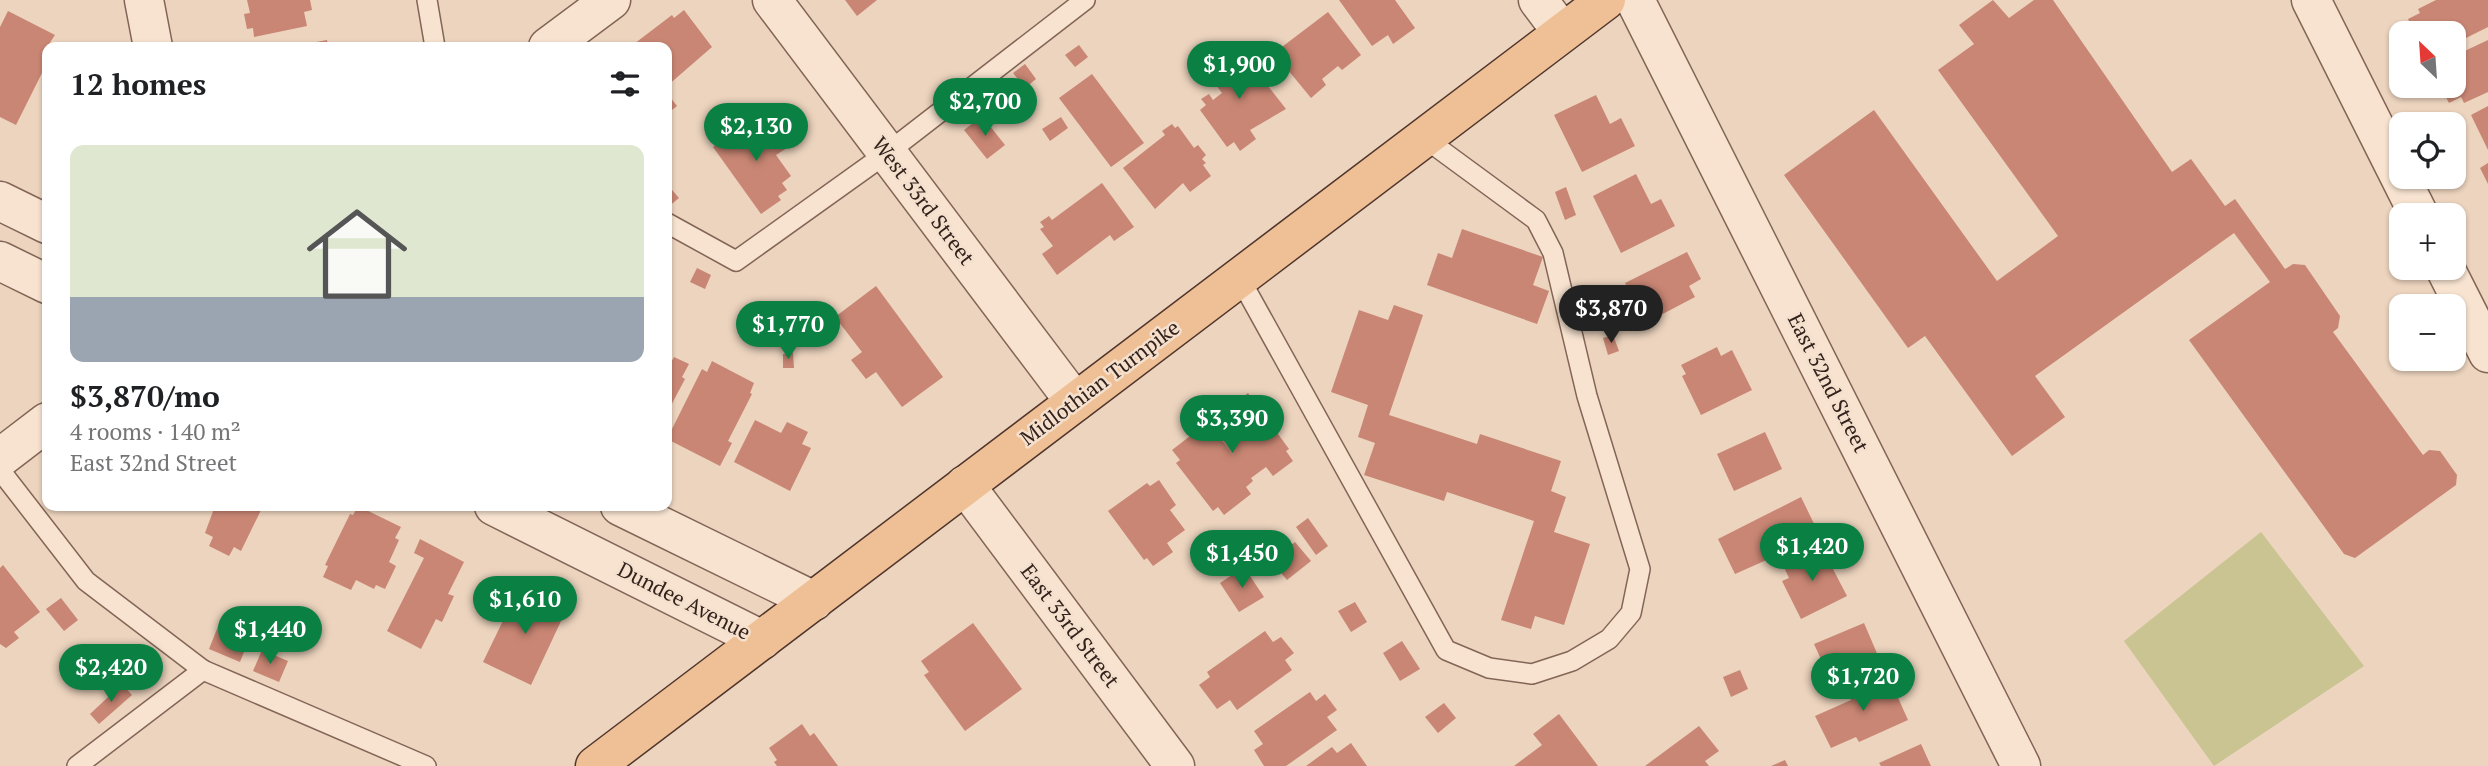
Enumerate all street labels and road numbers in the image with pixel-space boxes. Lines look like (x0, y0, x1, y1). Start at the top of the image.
street label: West 33rd Street (866, 130, 981, 270)
street label: East 32nd Street (1782, 308, 1876, 457)
street label: Midlothian Turnpike (1014, 313, 1185, 451)
street label: Dundee Avenue (613, 555, 756, 646)
street label: East 33rd Street (1015, 558, 1127, 693)

